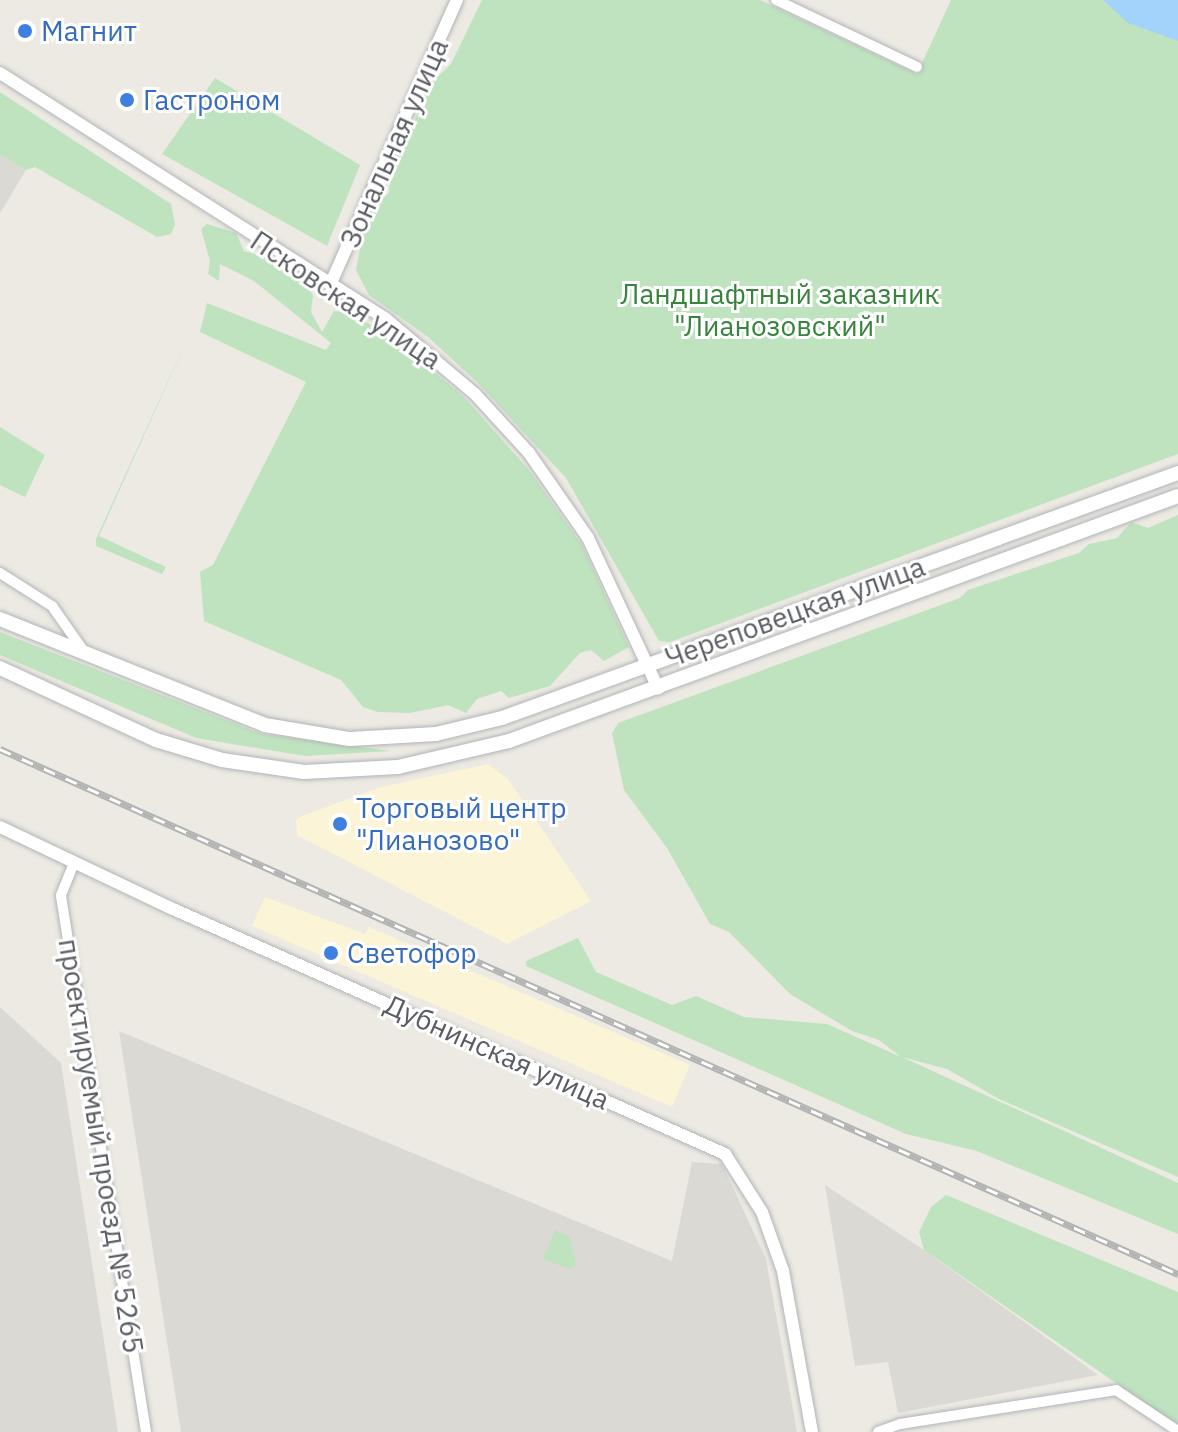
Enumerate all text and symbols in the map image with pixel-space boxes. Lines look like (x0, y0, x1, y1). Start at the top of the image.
place label: Магнит (41, 14, 137, 48)
marker: Магнит (16, 22, 34, 40)
street label: Зональная улица (333, 33, 455, 253)
place label: Гастроном (143, 83, 280, 117)
marker: Гастроном (118, 91, 136, 109)
street label: Псковская улица (244, 224, 448, 376)
park label: Ландшафтный заказник "Лианозовский" (620, 277, 940, 343)
street label: Череповецкая улица (661, 549, 929, 675)
place label: Торговый центр "Лианозово" (356, 791, 567, 857)
marker: Торговый центр "Лианозово" (331, 815, 349, 833)
street label: проектируемый проезд № 5265 (52, 936, 150, 1356)
place label: Светофор (347, 936, 477, 970)
marker: Светофор (322, 944, 340, 962)
street label: Дубнинская улица (379, 987, 615, 1117)

